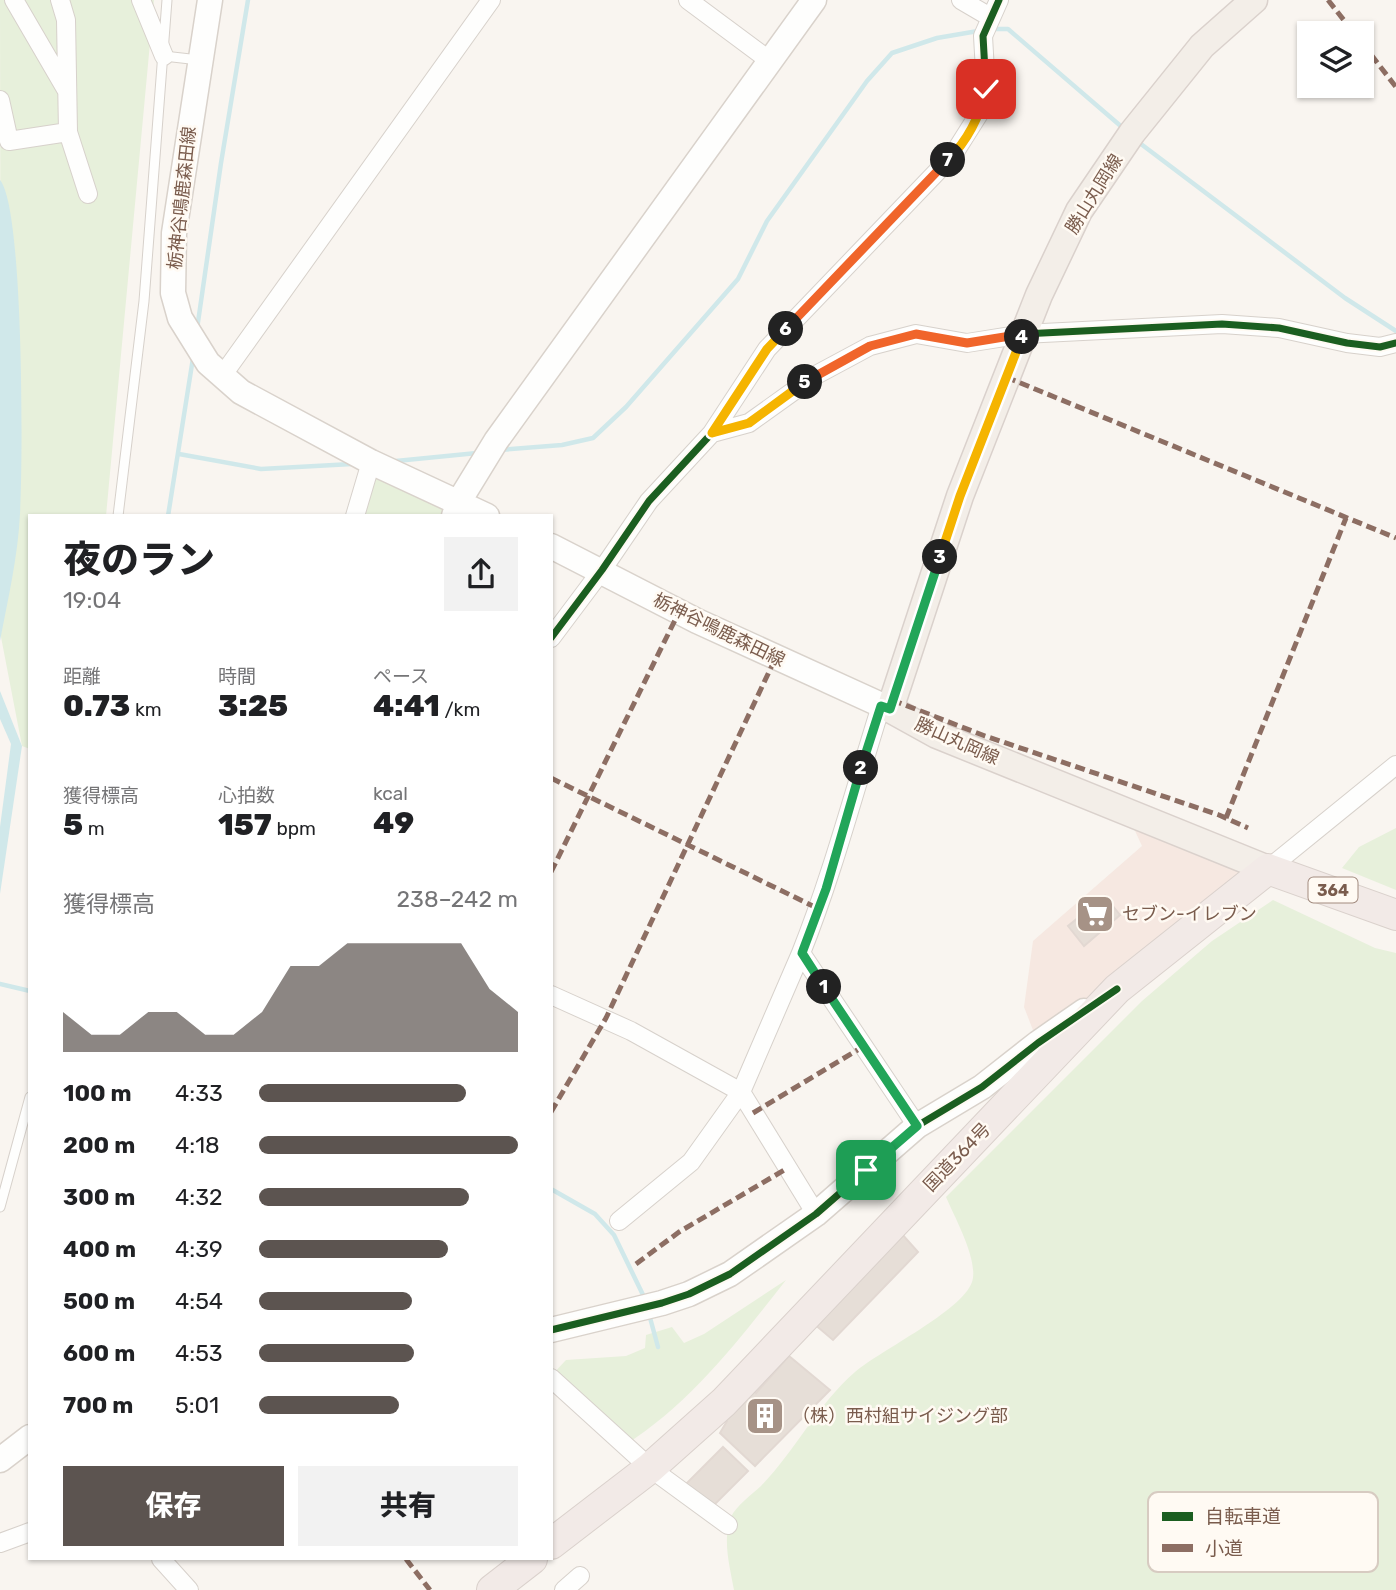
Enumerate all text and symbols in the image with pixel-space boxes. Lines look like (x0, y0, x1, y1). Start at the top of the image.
map controls (1297, 21, 1374, 98)
button: layers (1297, 21, 1374, 98)
pin (956, 59, 1016, 119)
icon: check (967, 70, 1005, 108)
street label: 栃神谷鳴鹿森田線 (164, 125, 200, 271)
pin: 7 (930, 142, 965, 178)
text: 7 (942, 148, 953, 171)
street label: 勝山丸岡線 (1061, 150, 1127, 238)
pin: 6 (768, 312, 804, 346)
text: 6 (779, 317, 792, 340)
pin: 4 (1004, 320, 1040, 354)
text: 4 (1015, 325, 1028, 348)
pin: 5 (788, 364, 822, 400)
text: 5 (798, 370, 811, 393)
text: 夜のラン (63, 537, 215, 583)
button: share (444, 537, 518, 611)
pin: 3 (922, 540, 958, 574)
text: 3 (933, 545, 946, 568)
text: 19:04 (63, 586, 121, 614)
street label: 栃神谷鳴鹿森田線 (649, 589, 789, 671)
text: 距離 (63, 665, 101, 688)
text: 時間 (218, 665, 256, 688)
text: ペース (373, 665, 429, 688)
text: 0.73 (63, 688, 130, 724)
text: 3:25 (218, 688, 288, 724)
text: 4:41 (373, 688, 440, 724)
text: km (130, 698, 162, 721)
text: /km (440, 698, 480, 721)
street label: 勝山丸岡線 (911, 713, 1003, 769)
pin: 2 (844, 750, 878, 786)
text: 2 (854, 756, 867, 779)
text: kcal (373, 782, 408, 805)
text: 獲得標高 (63, 784, 139, 807)
text: 心拍数 (218, 784, 275, 807)
text: 49 (373, 805, 414, 841)
text: 5 (63, 807, 83, 843)
text: 157 (218, 807, 272, 843)
text: m (83, 817, 105, 840)
text: bpm (272, 817, 316, 840)
road number: 364 (1308, 877, 1358, 902)
text: 238–242 m (397, 885, 518, 913)
text: 獲得標高 (63, 890, 155, 918)
supermarket icon: セブン-イレブン (1074, 893, 1116, 935)
place label: セブン-イレブン (1122, 903, 1257, 925)
pin: 1 (806, 970, 842, 1004)
text: 1 (819, 975, 828, 998)
text: 100 m (63, 1079, 132, 1107)
text: 4:33 (175, 1079, 223, 1107)
street label: 国道364号 (919, 1118, 995, 1196)
text: 200 m (63, 1131, 135, 1159)
text: 4:18 (175, 1131, 220, 1159)
pin (836, 1140, 896, 1200)
icon: arrive (847, 1151, 885, 1189)
text: 300 m (63, 1183, 135, 1211)
text: 4:32 (175, 1183, 223, 1211)
text: 400 m (63, 1235, 136, 1263)
text: 4:39 (175, 1235, 223, 1263)
text: 500 m (63, 1287, 135, 1315)
text: 4:54 (175, 1287, 223, 1315)
text: 600 m (63, 1339, 135, 1367)
text: 4:53 (175, 1339, 223, 1367)
text: 700 m (63, 1391, 133, 1419)
text: 5:01 (175, 1391, 219, 1419)
building icon: （株）西村組サイジング部 (744, 1395, 786, 1437)
place label: （株）西村組サイジング部 (792, 1405, 1008, 1427)
button: 保存 (63, 1466, 284, 1546)
button: 共有 (298, 1466, 518, 1546)
legend (1148, 1492, 1378, 1572)
text: 自転車道 (1205, 1505, 1281, 1528)
text: 小道 (1205, 1537, 1243, 1560)

